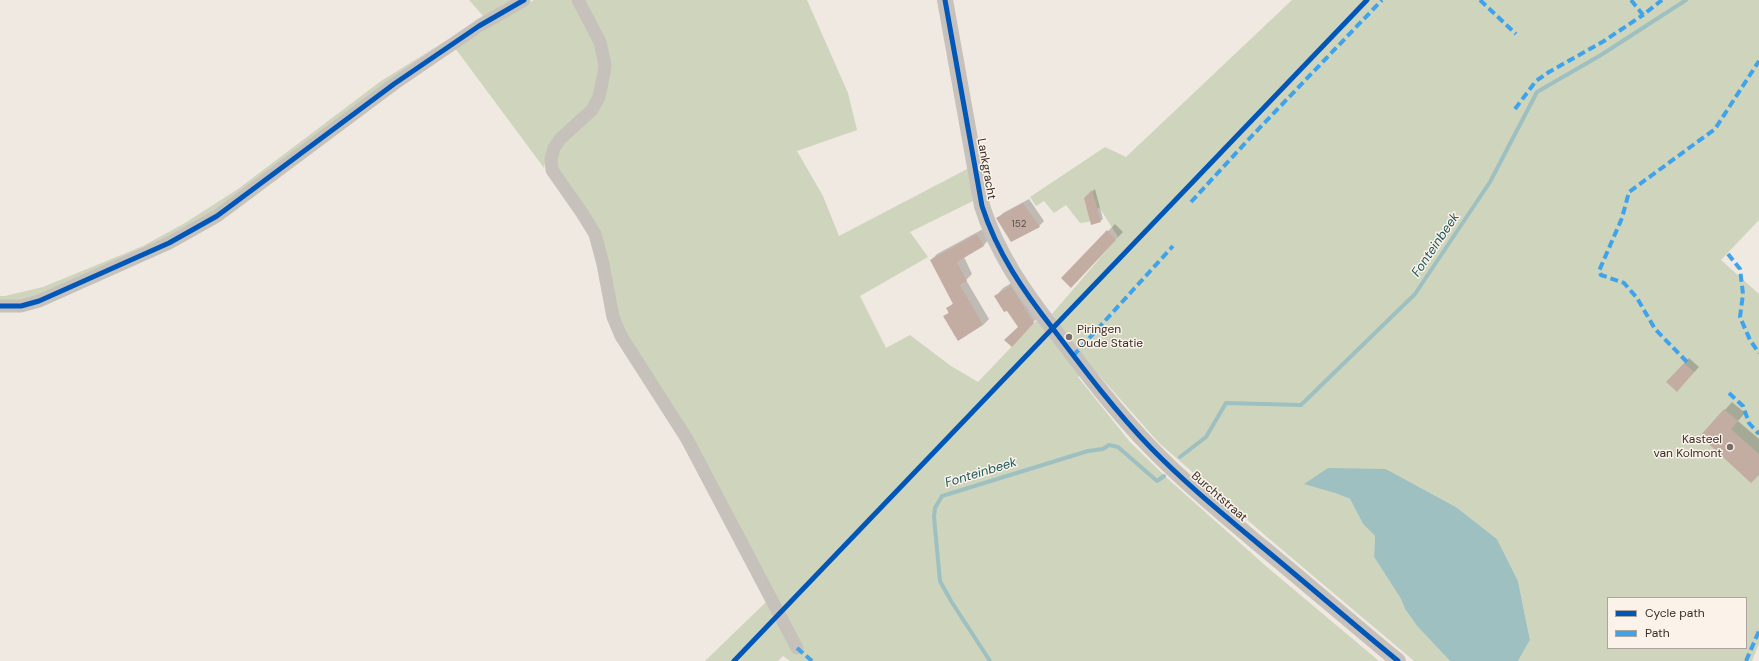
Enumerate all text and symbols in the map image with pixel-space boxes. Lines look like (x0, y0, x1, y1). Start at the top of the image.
street label: Lankgracht (974, 137, 998, 201)
water label: Fonteinbeek (1409, 210, 1463, 280)
house number: 152 (1012, 218, 1026, 230)
place label: Piringen Oude Statie (1077, 323, 1143, 351)
marker: Piringen Oude Statie (1064, 332, 1074, 342)
place label: Kasteel van Kolmont (1654, 433, 1722, 461)
marker: Kasteel van Kolmont (1725, 442, 1735, 452)
water label: Fonteinbeek (943, 455, 1019, 491)
street label: Burchtstraat (1188, 469, 1250, 525)
legend (1607, 597, 1747, 649)
text: Cycle path (1645, 605, 1705, 621)
text: Path (1645, 625, 1670, 641)

